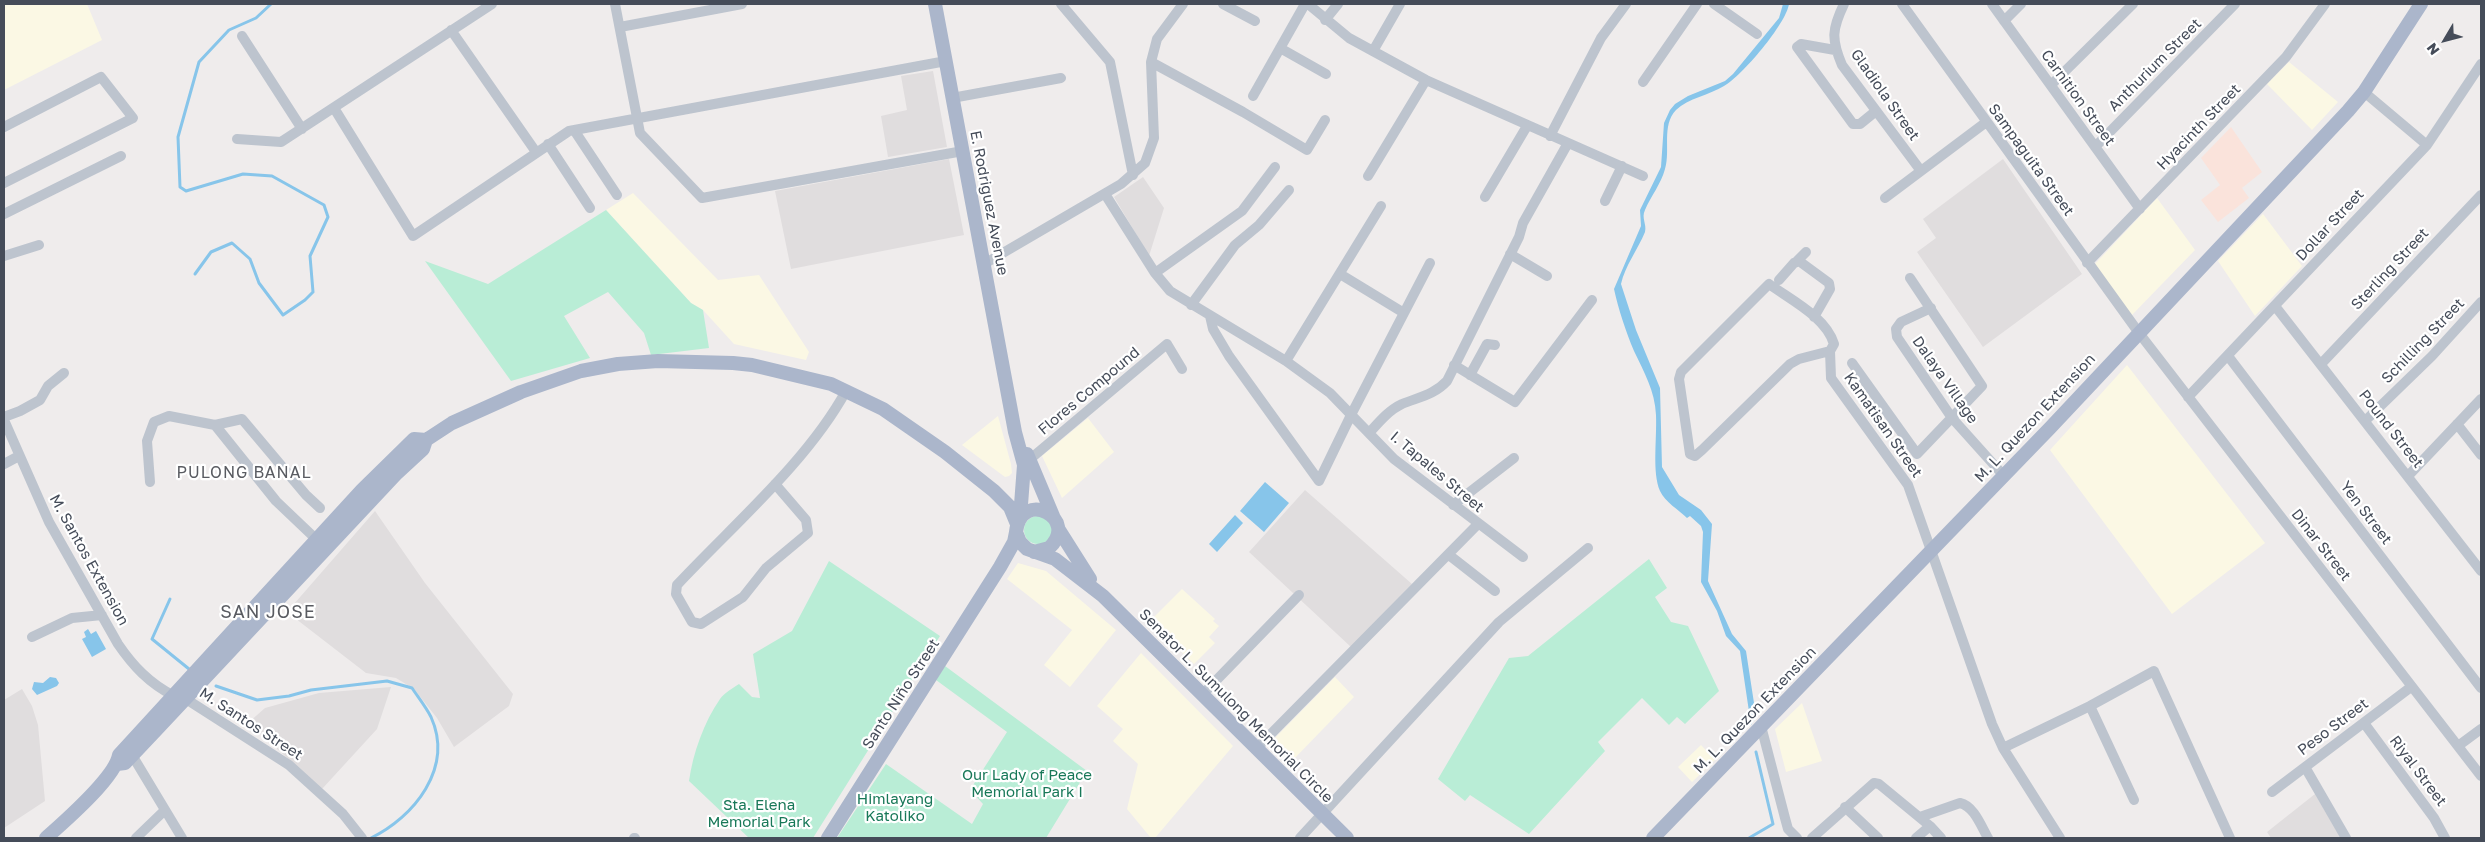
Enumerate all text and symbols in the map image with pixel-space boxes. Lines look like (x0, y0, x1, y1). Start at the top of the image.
street label: Anthurium Street (2105, 15, 2205, 115)
north arrow (2420, 15, 2470, 65)
text: N (2423, 40, 2443, 59)
street label: Gladiola Street (1847, 46, 1923, 144)
street label: Carnition Street (2037, 47, 2119, 149)
street label: Hyacinth Street (2153, 80, 2245, 174)
street label: Sampaguita Street (1984, 101, 2078, 219)
street label: E. Rodriguez Avenue (966, 129, 1012, 277)
street label: Dollar Street (2292, 185, 2368, 265)
street label: Sterling Street (2348, 224, 2432, 314)
street label: Schilling Street (2378, 295, 2468, 387)
street label: Dalaya Village (1908, 333, 1982, 427)
street label: Flores Compound (1035, 343, 1143, 439)
street label: M. L. Quezon Extension (1971, 350, 2099, 486)
street label: Kamatisan Street (1840, 369, 1926, 481)
street label: Pound Street (2355, 386, 2427, 472)
street label: I. Tapales Street (1387, 428, 1487, 516)
district label: PULONG BANAL (175, 463, 313, 483)
street label: Yen Street (2336, 478, 2396, 548)
street label: M. Santos Extension (46, 491, 132, 629)
street label: Dinar Street (2287, 505, 2355, 585)
district label: SAN JOSE (219, 601, 317, 623)
street label: Senator L. Sumulong Memorial Circle (1135, 605, 1337, 807)
street label: Santo Niño Street (859, 636, 943, 752)
street label: M. L. Quezon Extension (1690, 643, 1820, 777)
street label: M. Santos Street (196, 684, 306, 764)
street label: Peso Street (2294, 695, 2372, 759)
street label: Riyal Street (2386, 732, 2450, 810)
park label: Our Lady of Peace Memorial Park I (962, 766, 1092, 801)
park label: Himlayang Katoliko (857, 790, 933, 825)
park label: Sta. Elena Memorial Park (707, 796, 811, 831)

